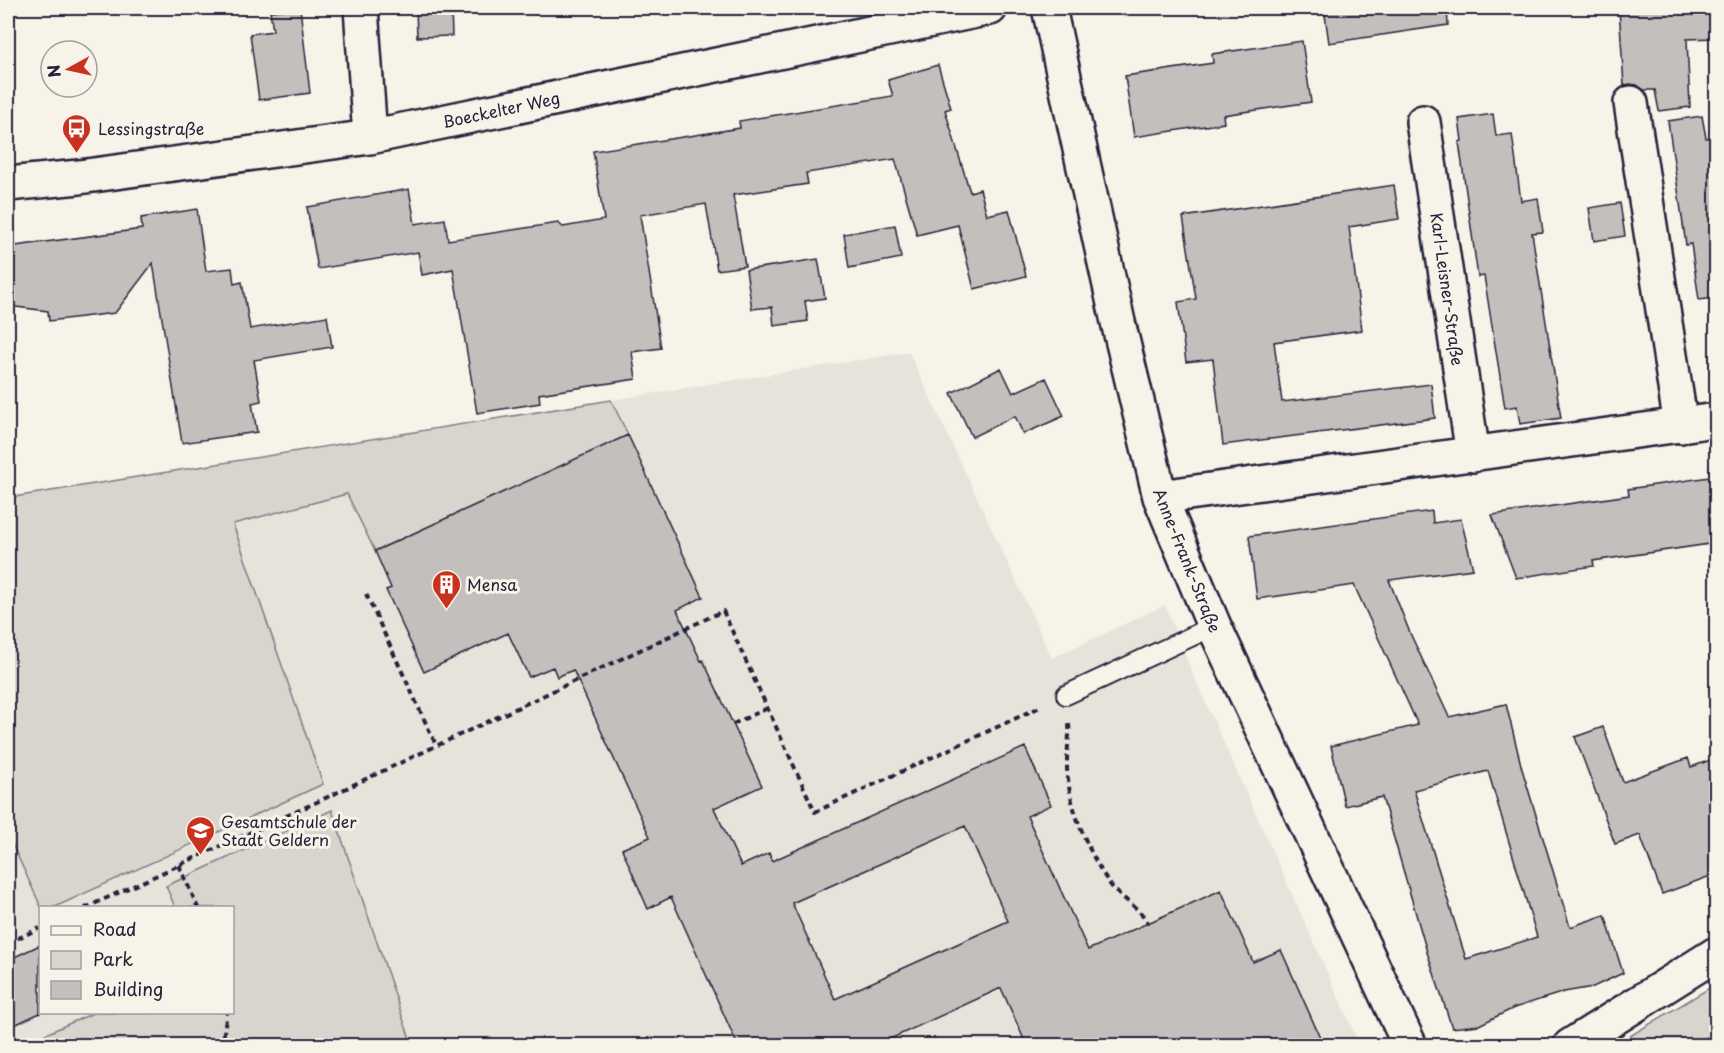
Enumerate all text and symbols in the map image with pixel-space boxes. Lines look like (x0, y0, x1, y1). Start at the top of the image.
north arrow (39, 39, 99, 99)
text: N (40, 63, 66, 79)
street label: Boeckelter Weg (440, 85, 562, 133)
bus stop icon: Lessingstraße (61, 112, 93, 154)
place label: Lessingstraße (98, 116, 204, 140)
street label: Karl-Leisner-Straße (1425, 211, 1471, 367)
street label: Anne-Frank-Straße (1148, 484, 1228, 636)
building icon: Mensa (430, 568, 462, 610)
place label: Mensa (467, 572, 517, 596)
place label: Gesamtschule der Stadt Geldern (221, 809, 357, 851)
school or university icon: Gesamtschule der Stadt Geldern (184, 814, 216, 856)
legend (39, 906, 234, 1014)
text: Road (93, 915, 137, 942)
text: Park (93, 945, 133, 972)
text: Building (93, 975, 163, 1002)

